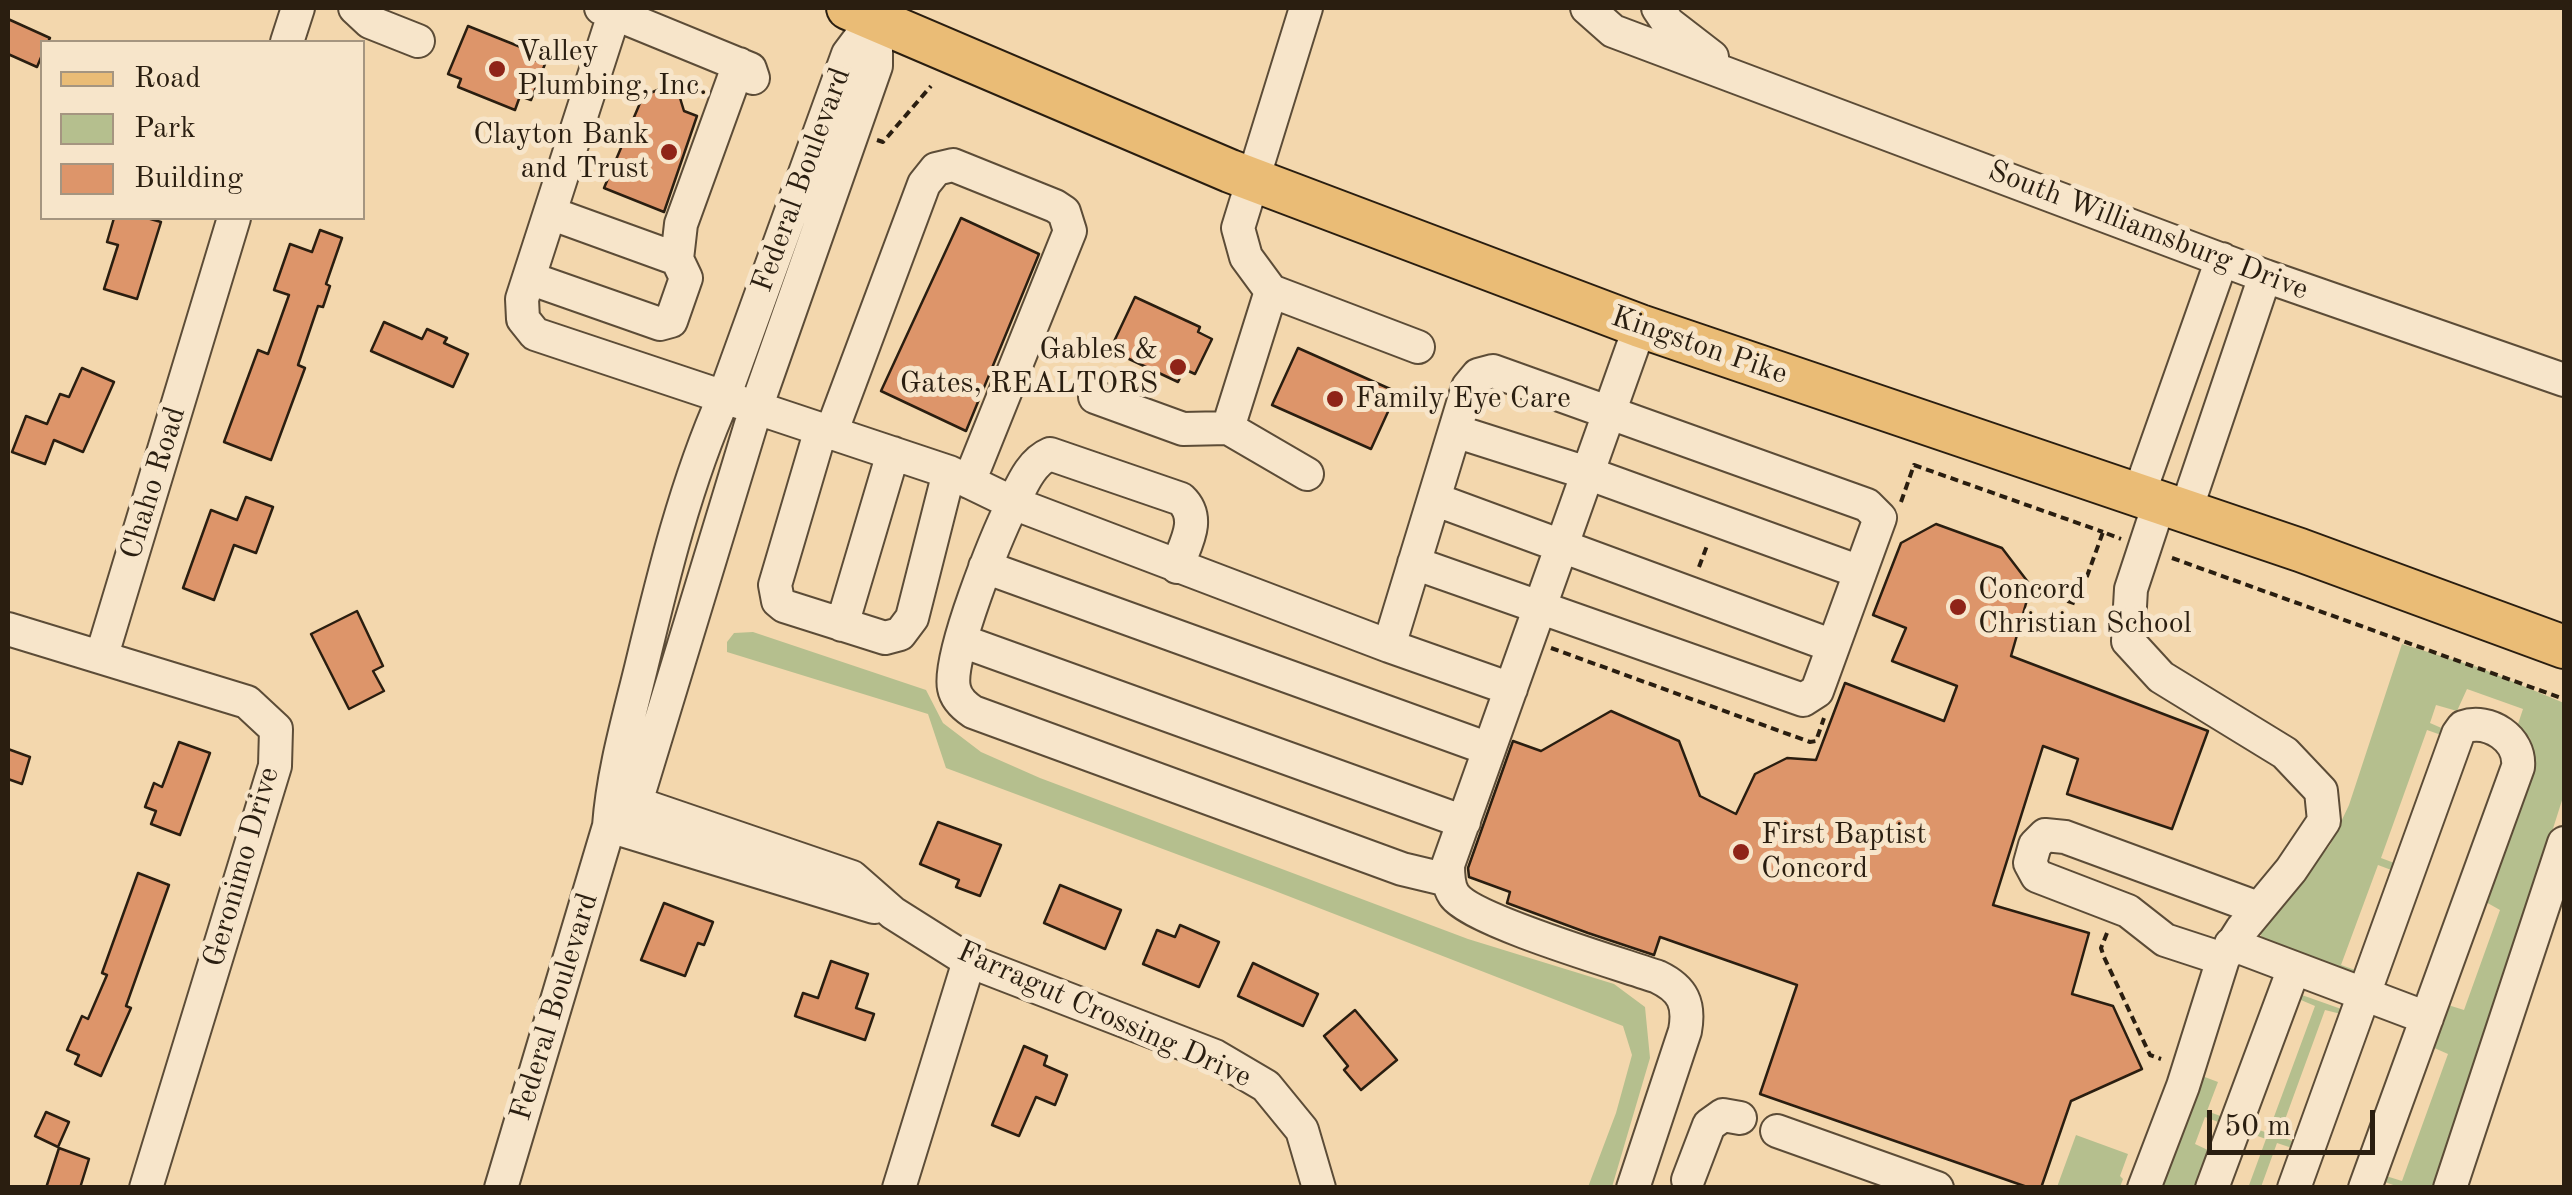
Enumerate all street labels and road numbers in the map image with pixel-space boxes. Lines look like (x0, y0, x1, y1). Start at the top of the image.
street label: Federal Boulevard (745, 63, 859, 297)
street label: South Williamsburg Drive (1983, 153, 2313, 309)
street label: Kingston Pike (1606, 299, 1792, 393)
street label: Chaho Road (114, 402, 194, 564)
street label: Geronimo Drive (196, 763, 288, 971)
street label: Federal Boulevard (503, 889, 607, 1125)
street label: Farragut Crossing Drive (951, 934, 1257, 1096)

